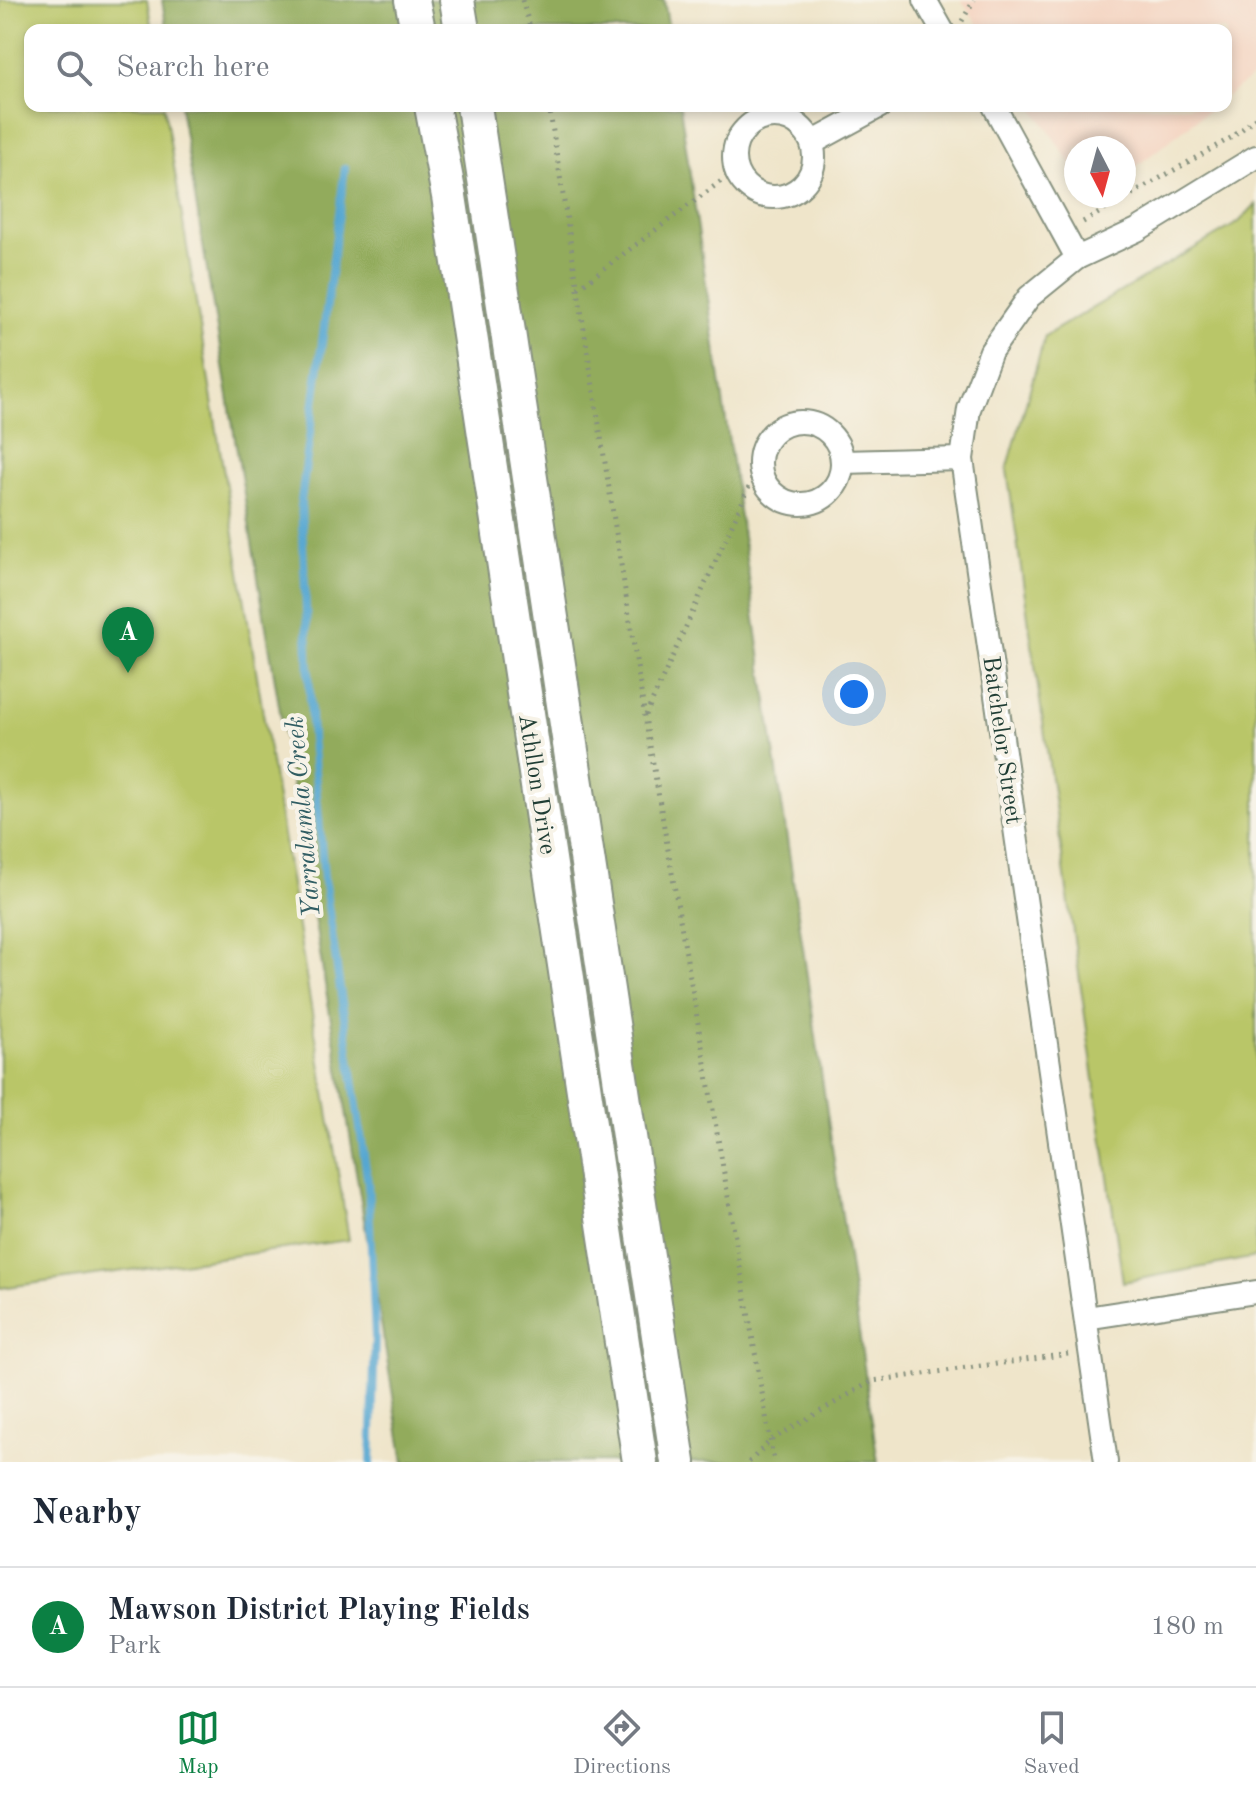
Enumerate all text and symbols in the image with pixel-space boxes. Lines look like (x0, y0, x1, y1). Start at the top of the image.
search box (24, 24, 1232, 112)
icon: search (52, 46, 96, 90)
text: Search here (116, 53, 270, 83)
north arrow (1064, 136, 1136, 208)
pin: A (102, 607, 154, 673)
street label: Batchelor Street (977, 654, 1025, 826)
your location (834, 674, 874, 714)
street label: Athllon Drive (513, 712, 559, 856)
water label: Yarralumla Creek (282, 715, 326, 919)
text: Nearby (32, 1497, 142, 1531)
text: Mawson District Playing Fields (108, 1596, 530, 1626)
text: A (48, 1614, 68, 1640)
text: 180 m (1151, 1614, 1224, 1640)
text: Park (108, 1633, 162, 1659)
tab: Map (176, 1706, 220, 1781)
tab: Directions (573, 1706, 671, 1781)
tab: Saved (1024, 1706, 1080, 1781)

